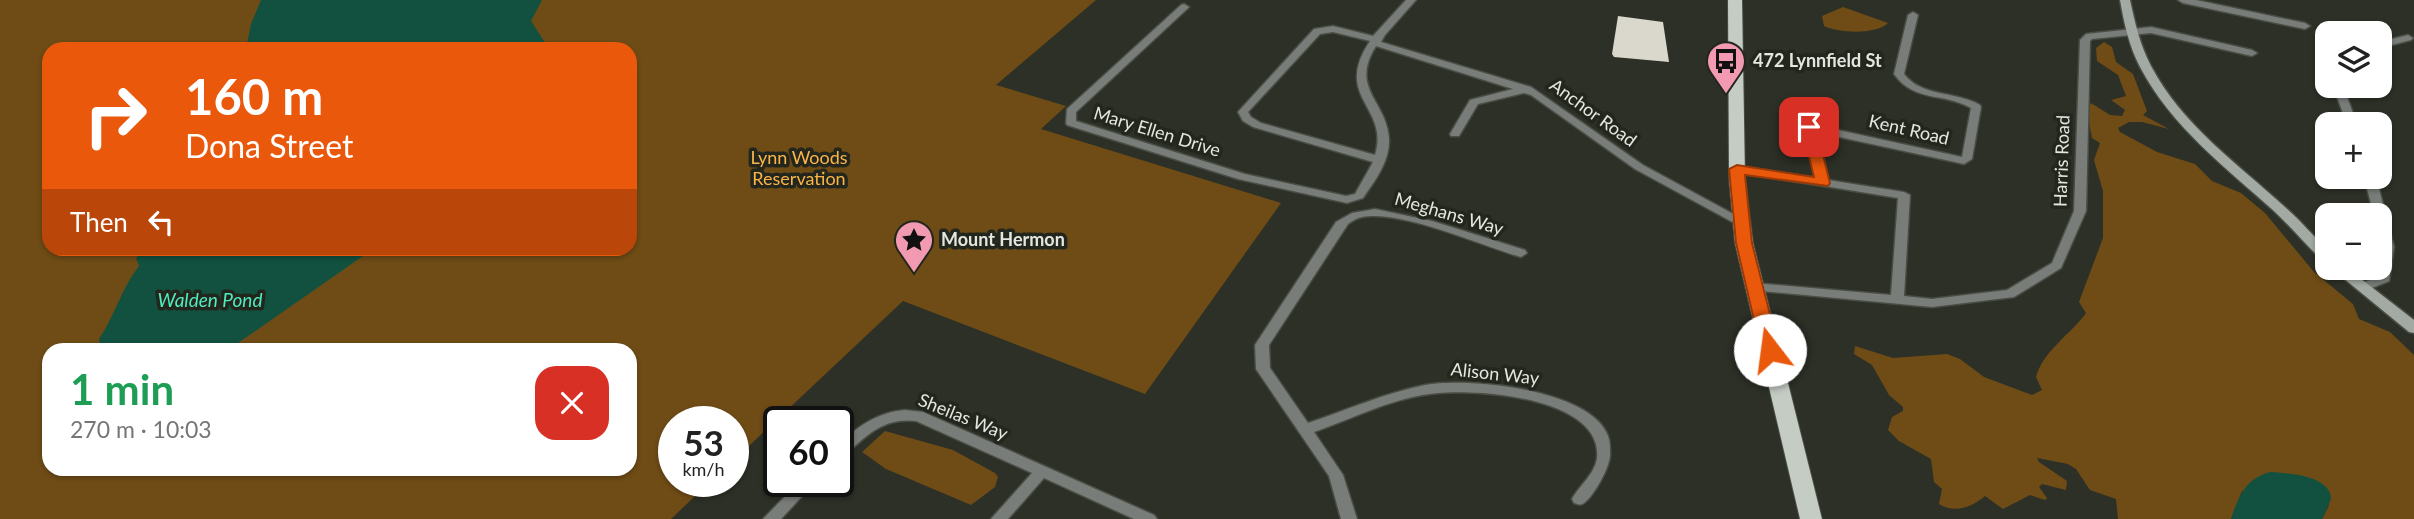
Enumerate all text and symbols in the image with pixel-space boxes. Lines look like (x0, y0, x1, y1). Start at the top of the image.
map controls (2315, 21, 2392, 280)
button: layers (2315, 21, 2392, 98)
bus stop icon: 472 Lynnfield St (1705, 40, 1747, 95)
place label: 472 Lynnfield St (1753, 49, 1882, 71)
text: 160 m (185, 67, 323, 125)
icon: right (70, 70, 161, 161)
street label: Anchor Road (1546, 73, 1641, 151)
pin (1779, 97, 1839, 157)
street label: Mary Ellen Drive (1091, 101, 1223, 161)
icon: arrive (1790, 108, 1828, 146)
street label: Kent Road (1867, 109, 1951, 149)
button: + (2315, 112, 2392, 189)
street label: Harris Road (2048, 115, 2074, 207)
text: Dona Street (185, 126, 353, 165)
park label: Lynn Woods Reservation (750, 146, 848, 189)
street label: Meghans Way (1392, 187, 1507, 239)
icon: left (142, 203, 180, 241)
button: − (2315, 203, 2392, 280)
text: Then (70, 206, 128, 238)
place icon: Mount Hermon (893, 219, 935, 274)
place label: Mount Hermon (941, 228, 1065, 250)
water label: Walden Pond (158, 288, 263, 311)
position arrow (1733, 313, 1807, 387)
street label: Alison Way (1450, 357, 1541, 389)
text: 1 min (70, 364, 174, 414)
button: close (535, 366, 609, 440)
street label: Sheilas Way (915, 388, 1012, 444)
speed limit sign: 60 (763, 406, 854, 497)
text: 270 m · 10:03 (70, 415, 212, 443)
text: 53 (683, 421, 724, 463)
text: km/h (682, 458, 725, 480)

